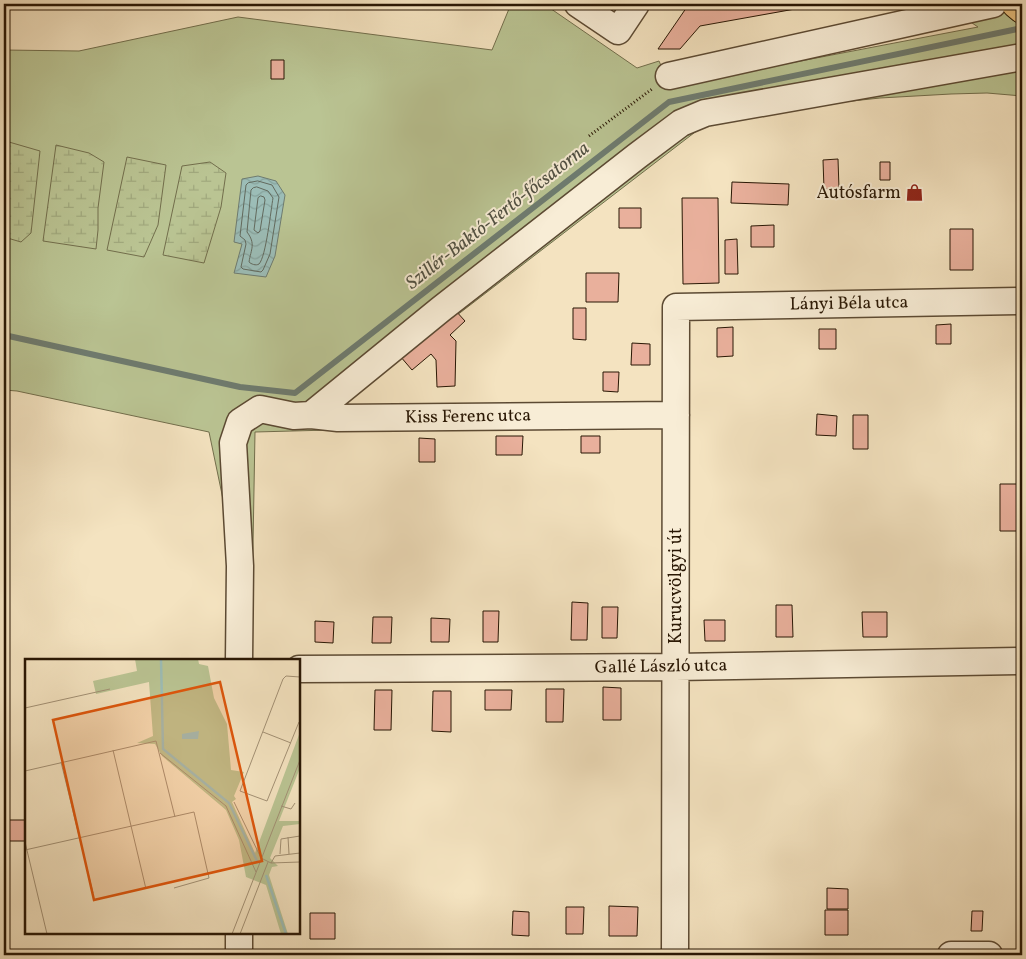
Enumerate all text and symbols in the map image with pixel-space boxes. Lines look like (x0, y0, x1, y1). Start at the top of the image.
water label: Szillér-Baktó-Fertő-főcsatorna (401, 136, 595, 296)
place label: Autósfarm (817, 181, 901, 206)
shop icon: Autósfarm (905, 183, 925, 203)
street label: Lányi Béla utca (789, 290, 909, 318)
street label: Kiss Ferenc utca (405, 403, 531, 431)
street label: Kurucvölgyi út (664, 528, 689, 644)
street label: Gallé László utca (594, 653, 728, 681)
inset map (25, 659, 300, 934)

